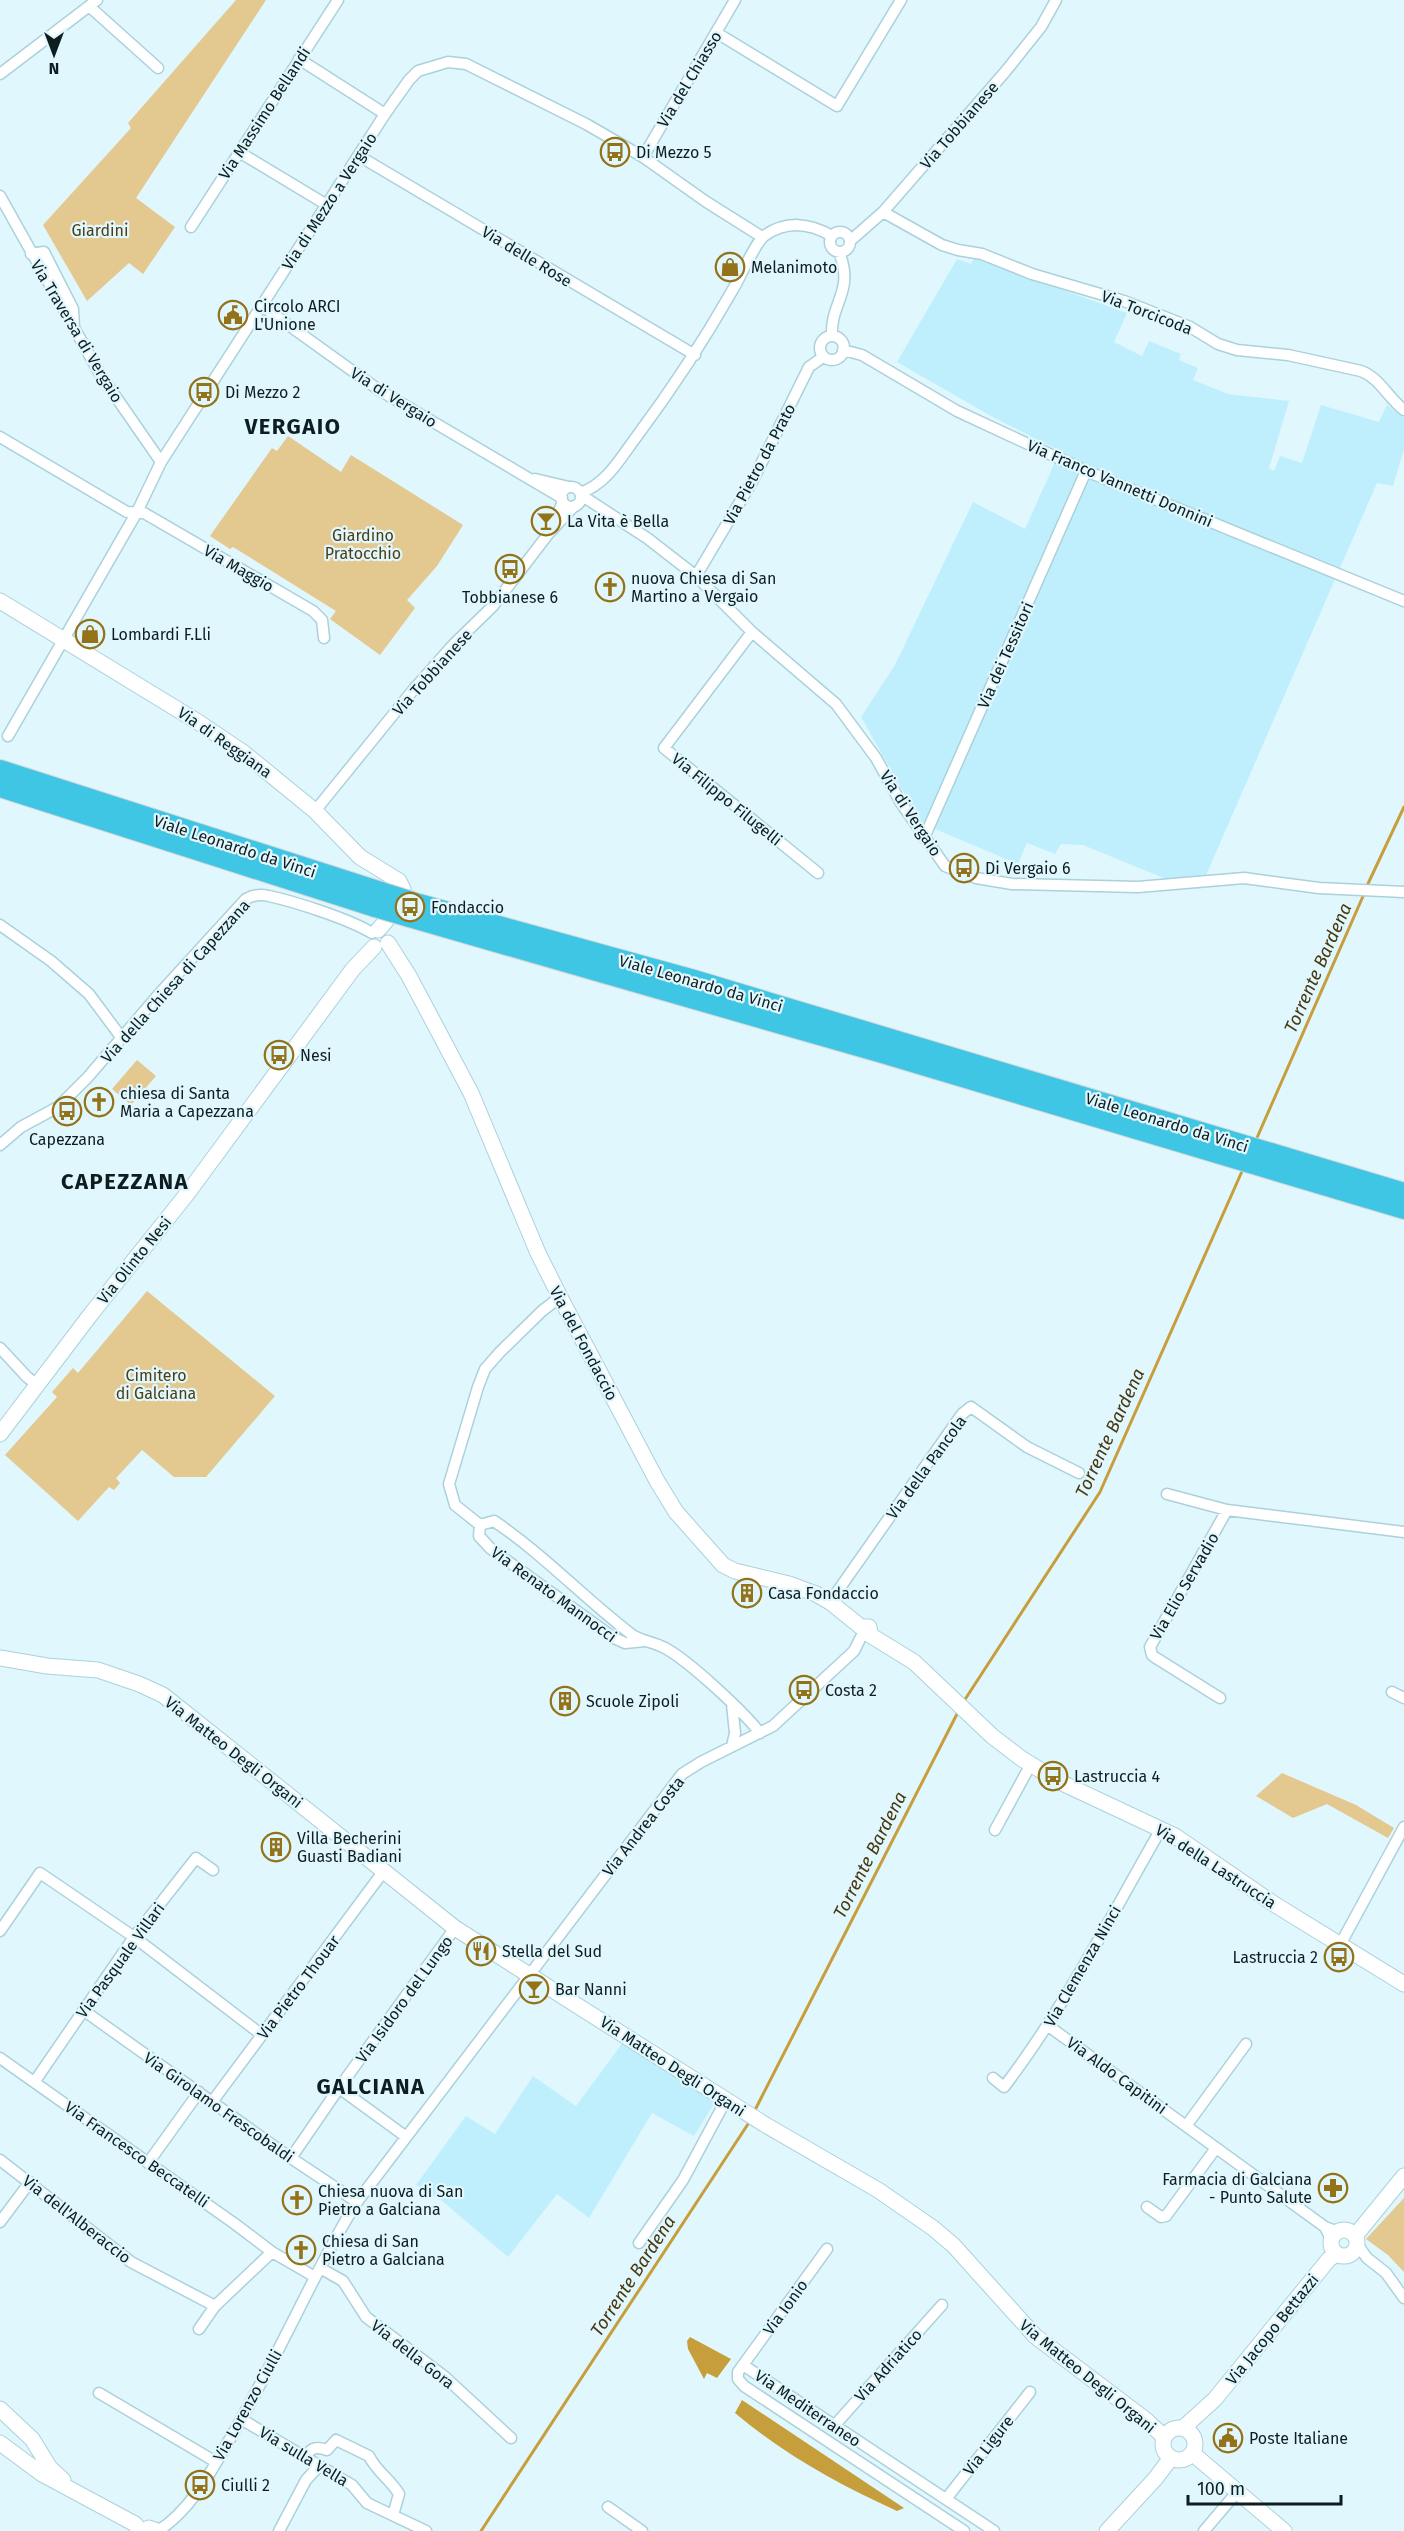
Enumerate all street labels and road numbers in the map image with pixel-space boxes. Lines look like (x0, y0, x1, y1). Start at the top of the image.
street label: Via del Chiasso (653, 28, 726, 131)
street label: Via Massimo Bellandi (215, 44, 314, 183)
street label: Via Tobbianese (916, 78, 1003, 173)
street label: Via di Mezzo a Vergaio (278, 129, 381, 273)
street label: Via delle Rose (478, 222, 575, 291)
street label: Via Traversa di Vergaio (26, 257, 127, 406)
street label: Via Torcicoda (1099, 286, 1195, 339)
street label: Via di Vergaio (347, 363, 440, 432)
street label: Via Pietro da Prato (719, 400, 799, 528)
street label: Via Franco Vannetti Donnini (1024, 436, 1215, 531)
street label: Via Maggio (200, 541, 277, 596)
street label: Via dei Tessitori (974, 599, 1037, 711)
street label: Via Tobbianese (389, 625, 476, 719)
street label: Via di Reggiana (174, 703, 276, 782)
street label: Via Filippo Filugelli (668, 749, 786, 850)
street label: Via di Vergaio (876, 767, 945, 860)
street label: Viale Leonardo da Vinci (151, 811, 318, 882)
street label: Via della Chiesa di Capezzana (97, 896, 254, 1067)
street label: Viale Leonardo da Vinci (617, 951, 785, 1016)
street label: Viale Leonardo da Vinci (1083, 1089, 1251, 1156)
street label: Via Olinto Nesi (93, 1213, 175, 1308)
street label: Via del Fondaccio (545, 1283, 622, 1404)
street label: Via della Pancola (882, 1412, 970, 1523)
street label: Via Elio Servadio (1146, 1529, 1223, 1643)
street label: Via Renato Mannocci (487, 1543, 620, 1646)
street label: Via Matteo Degli Organi (161, 1693, 306, 1812)
street label: Via Andrea Costa (599, 1773, 688, 1880)
street label: Via della Lastruccia (1152, 1820, 1280, 1913)
street label: Via Pasquale Villari (72, 1899, 169, 2022)
street label: Via Clemenza Ninci (1040, 1902, 1125, 2030)
street label: Via Pietro Thouar (253, 1931, 344, 2043)
street label: Via Isidoro del Lungo (352, 1932, 457, 2066)
street label: Via Matteo Degli Organi (596, 2012, 749, 2121)
street label: Via Aldo Capitini (1063, 2033, 1170, 2118)
street label: Via Girolamo Frescobaldi (140, 2048, 297, 2167)
street label: Via Francesco Beccatelli (61, 2097, 213, 2211)
street label: Via dell'Alberaccio (19, 2171, 135, 2268)
street label: Via Jacopo Bettazzi (1222, 2270, 1323, 2388)
street label: Via Ionio (759, 2276, 812, 2339)
street label: Via della Gora (367, 2316, 458, 2393)
street label: Via Matteo Degli Organi (1016, 2316, 1160, 2437)
street label: Via Adriatico (851, 2325, 926, 2406)
street label: Via Lorenzo Ciulli (209, 2346, 286, 2464)
street label: Via Mediterraneo (751, 2366, 864, 2451)
street label: Via Ligure (959, 2412, 1018, 2479)
street label: Via sulla Vella (256, 2422, 352, 2490)

